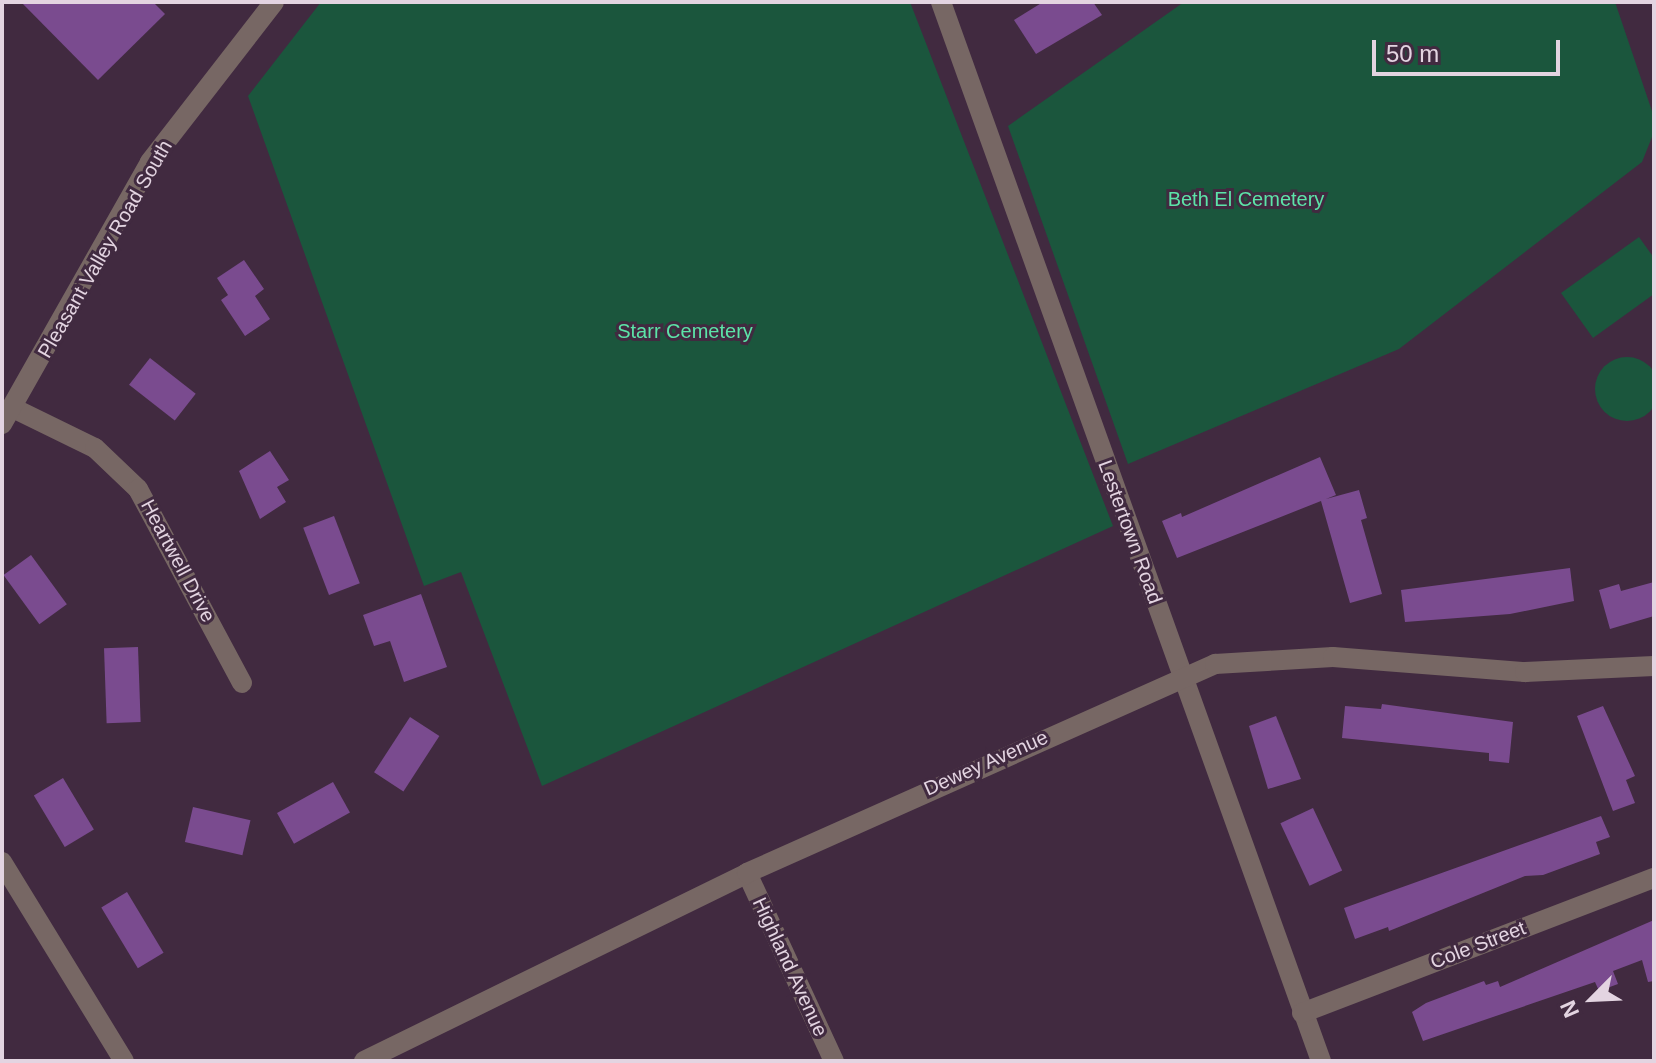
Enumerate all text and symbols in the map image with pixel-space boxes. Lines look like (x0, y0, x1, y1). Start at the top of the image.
scale bar (1376, 24, 1564, 74)
text: 50 m (1386, 40, 1439, 67)
street label: Pleasant Valley Road South (33, 136, 177, 362)
park label: Beth El Cemetery (1168, 187, 1324, 211)
park label: Starr Cemetery (617, 319, 753, 343)
street label: Lestertown Road (1093, 457, 1167, 607)
street label: Heartwell Drive (136, 496, 220, 626)
street label: Dewey Avenue (920, 725, 1052, 801)
street label: Highland Avenue (747, 893, 833, 1041)
street label: Cole Street (1427, 916, 1529, 974)
north arrow (1552, 959, 1632, 1039)
text: N (1555, 997, 1584, 1021)

